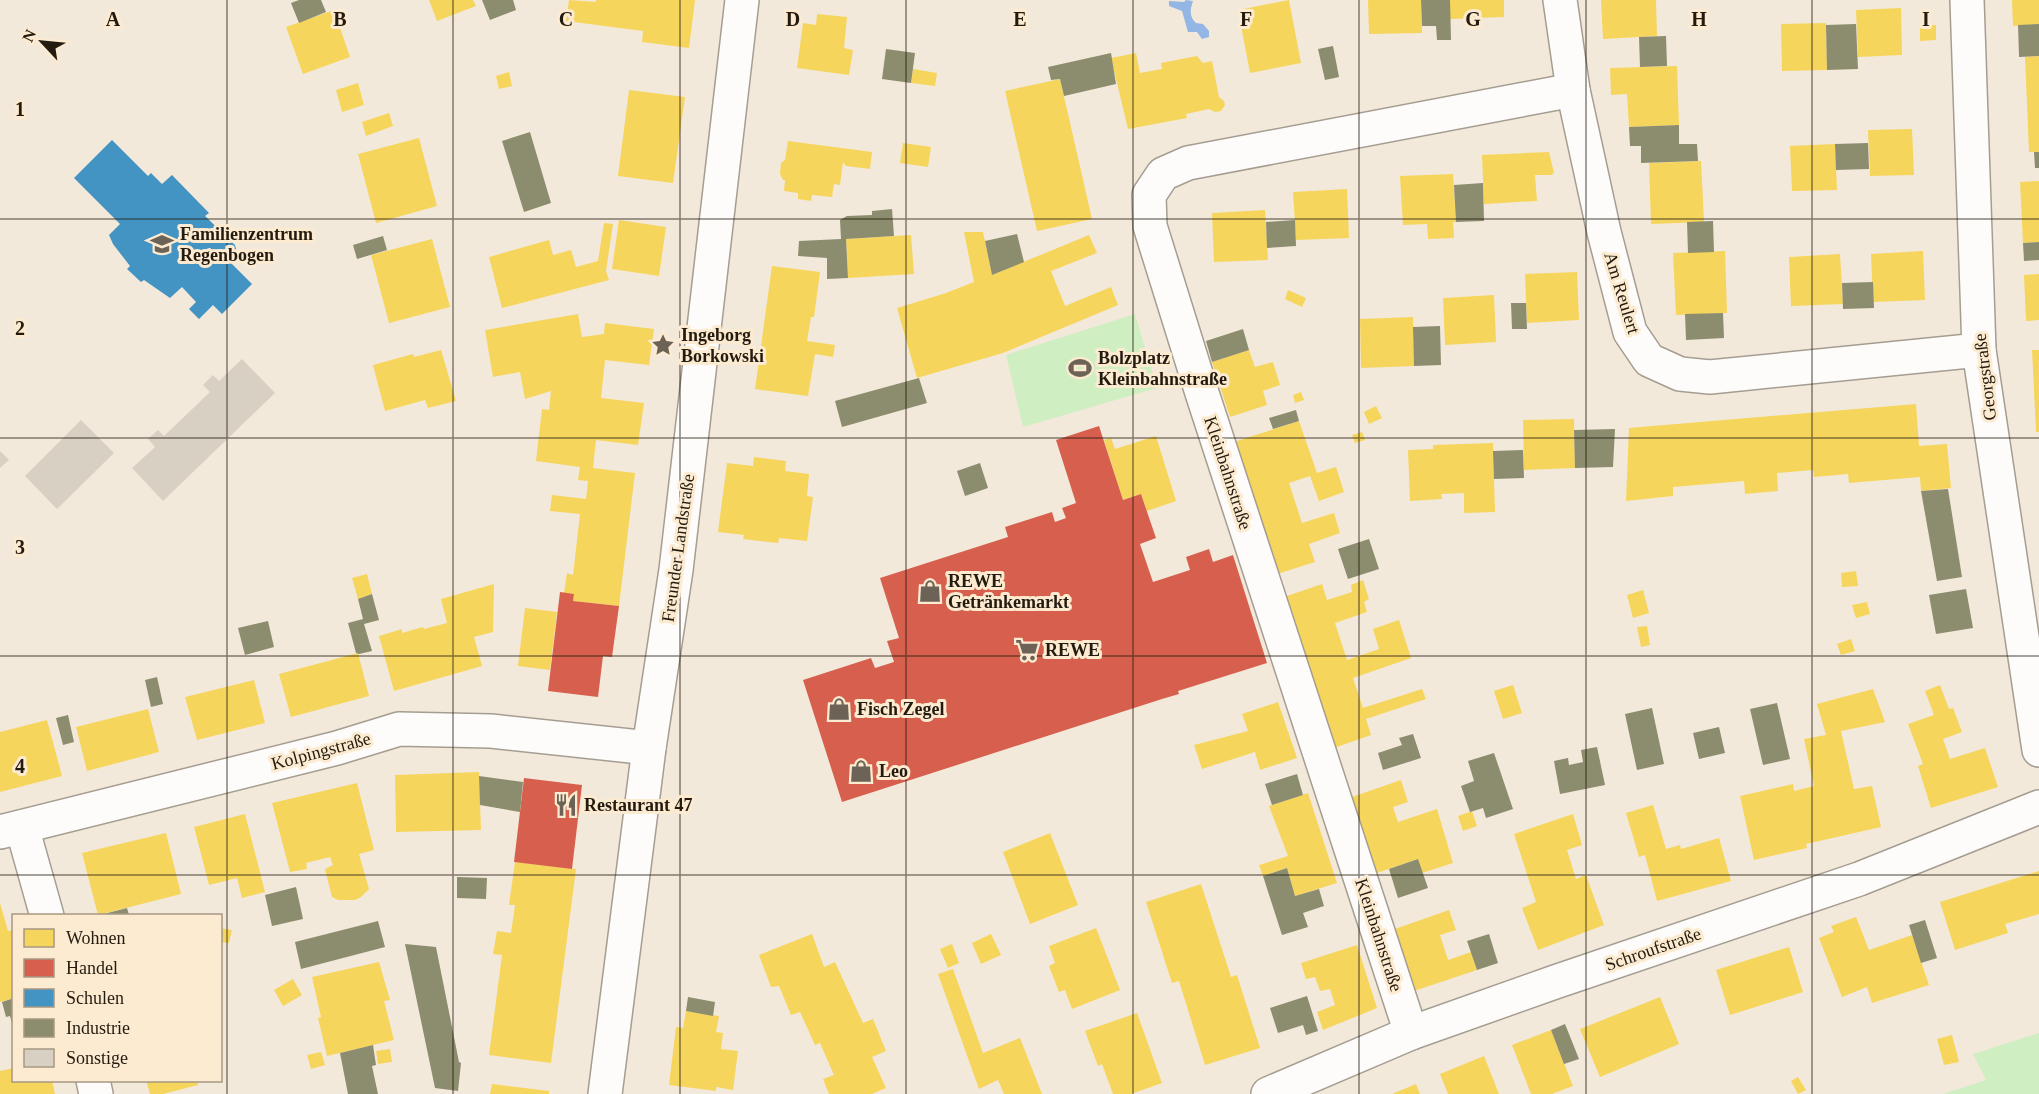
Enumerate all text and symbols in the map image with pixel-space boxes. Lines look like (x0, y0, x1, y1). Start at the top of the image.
text: A (106, 8, 121, 30)
text: B (333, 8, 347, 30)
text: C (559, 8, 573, 30)
text: D (786, 8, 800, 30)
text: E (1013, 8, 1027, 30)
text: F (1240, 8, 1252, 30)
text: G (1465, 8, 1481, 30)
text: H (1691, 8, 1707, 30)
text: I (1922, 8, 1930, 30)
north arrow (12, 12, 72, 72)
text: N (19, 26, 39, 45)
text: 1 (15, 98, 25, 120)
place label: Familienzentrum Regenbogen (180, 224, 313, 265)
school or university icon: Familienzentrum Regenbogen (149, 231, 175, 257)
street label: Am Reulert (1600, 250, 1644, 336)
text: 2 (15, 317, 25, 339)
place label: Ingeborg Borkowski (681, 325, 764, 366)
place icon: Ingeborg Borkowski (650, 332, 676, 358)
street label: Georgstraße (1970, 332, 2000, 422)
place label: Bolzplatz Kleinbahnstraße (1098, 348, 1227, 389)
sports icon: Bolzplatz Kleinbahnstraße (1067, 355, 1093, 381)
street label: Kleinbahnstraße (1200, 414, 1256, 532)
street label: Freunder Landstraße (658, 473, 698, 623)
text: 3 (15, 536, 25, 558)
place label: REWE Getränkemarkt (948, 571, 1069, 612)
shop icon: REWE Getränkemarkt (917, 578, 943, 604)
supermarket icon: REWE (1014, 637, 1040, 663)
place label: REWE (1045, 640, 1100, 660)
shop icon: Fisch Zegel (826, 696, 852, 722)
place label: Fisch Zegel (857, 699, 945, 719)
street label: Kolpingstraße (269, 728, 373, 774)
text: 4 (15, 755, 25, 777)
shop icon: Leo (848, 758, 874, 784)
place label: Leo (879, 761, 908, 781)
restaurant icon: Restaurant 47 (553, 792, 579, 818)
place label: Restaurant 47 (584, 795, 693, 815)
street label: Kleinbahnstraße (1351, 876, 1407, 994)
legend (12, 914, 222, 1082)
street label: Schroufstraße (1602, 923, 1704, 975)
text: Wohnen (66, 928, 126, 948)
text: Handel (66, 958, 118, 978)
text: Schulen (66, 988, 124, 1008)
text: Industrie (66, 1018, 130, 1038)
text: Sonstige (66, 1048, 128, 1068)

